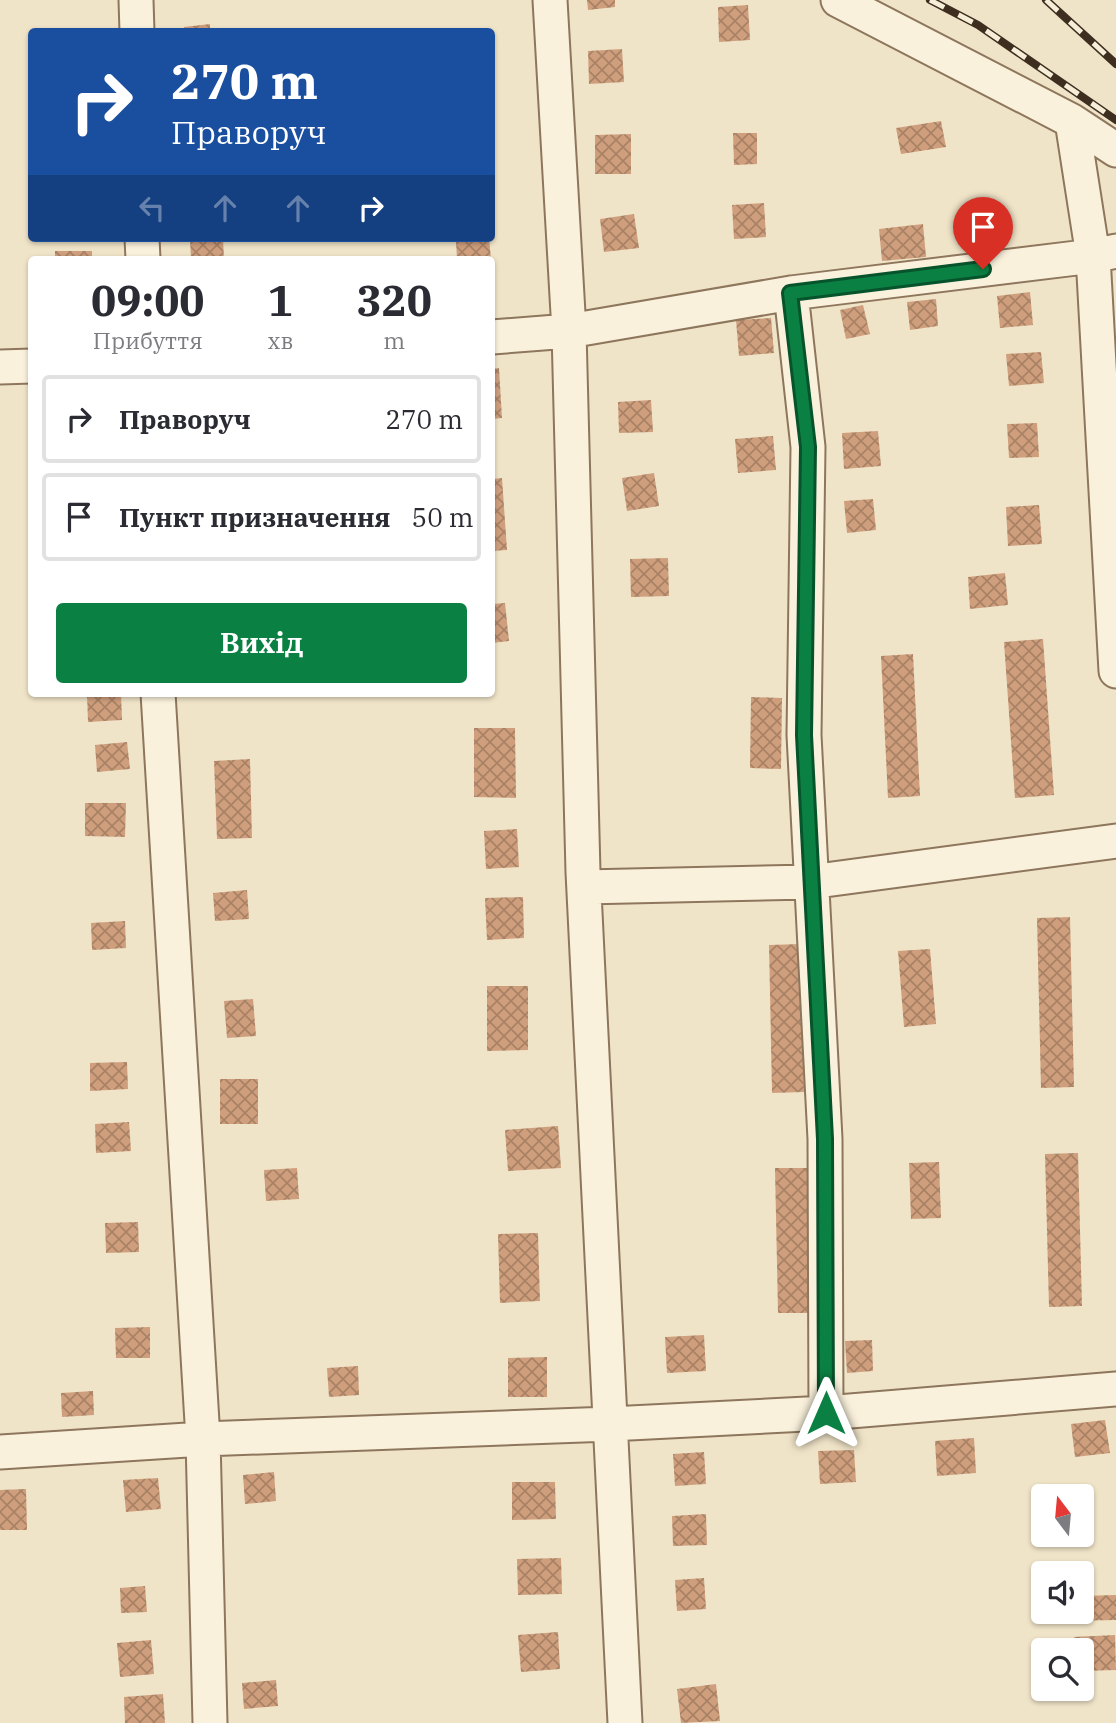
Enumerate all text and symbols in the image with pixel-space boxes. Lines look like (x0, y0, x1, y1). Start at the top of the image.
text: 270 m (171, 49, 318, 112)
icon: right (56, 56, 147, 147)
text: Праворуч (171, 111, 327, 153)
icon: left (133, 189, 171, 227)
icon: ahead (206, 189, 244, 227)
icon: ahead (279, 189, 317, 227)
icon: right (352, 189, 390, 227)
pin (953, 197, 1013, 269)
icon: arrive (964, 208, 1002, 246)
text: 09:00 (91, 273, 205, 328)
text: 1 (268, 273, 293, 328)
text: 320 (356, 273, 432, 328)
text: Прибуття (93, 325, 203, 355)
text: хв (268, 325, 293, 355)
text: m (383, 325, 405, 355)
icon: right (60, 400, 98, 438)
text: Праворуч (119, 402, 251, 436)
text: 270 m (385, 402, 463, 436)
icon: arrive (60, 498, 98, 536)
text: Пункт призначення (119, 500, 391, 534)
text: 50 m (412, 500, 474, 534)
button: Вихід (56, 603, 467, 683)
position arrow (789, 1376, 863, 1450)
north arrow (1031, 1484, 1094, 1547)
map controls (1031, 1484, 1094, 1701)
button: sound (1031, 1561, 1094, 1624)
button: search (1031, 1638, 1094, 1701)

